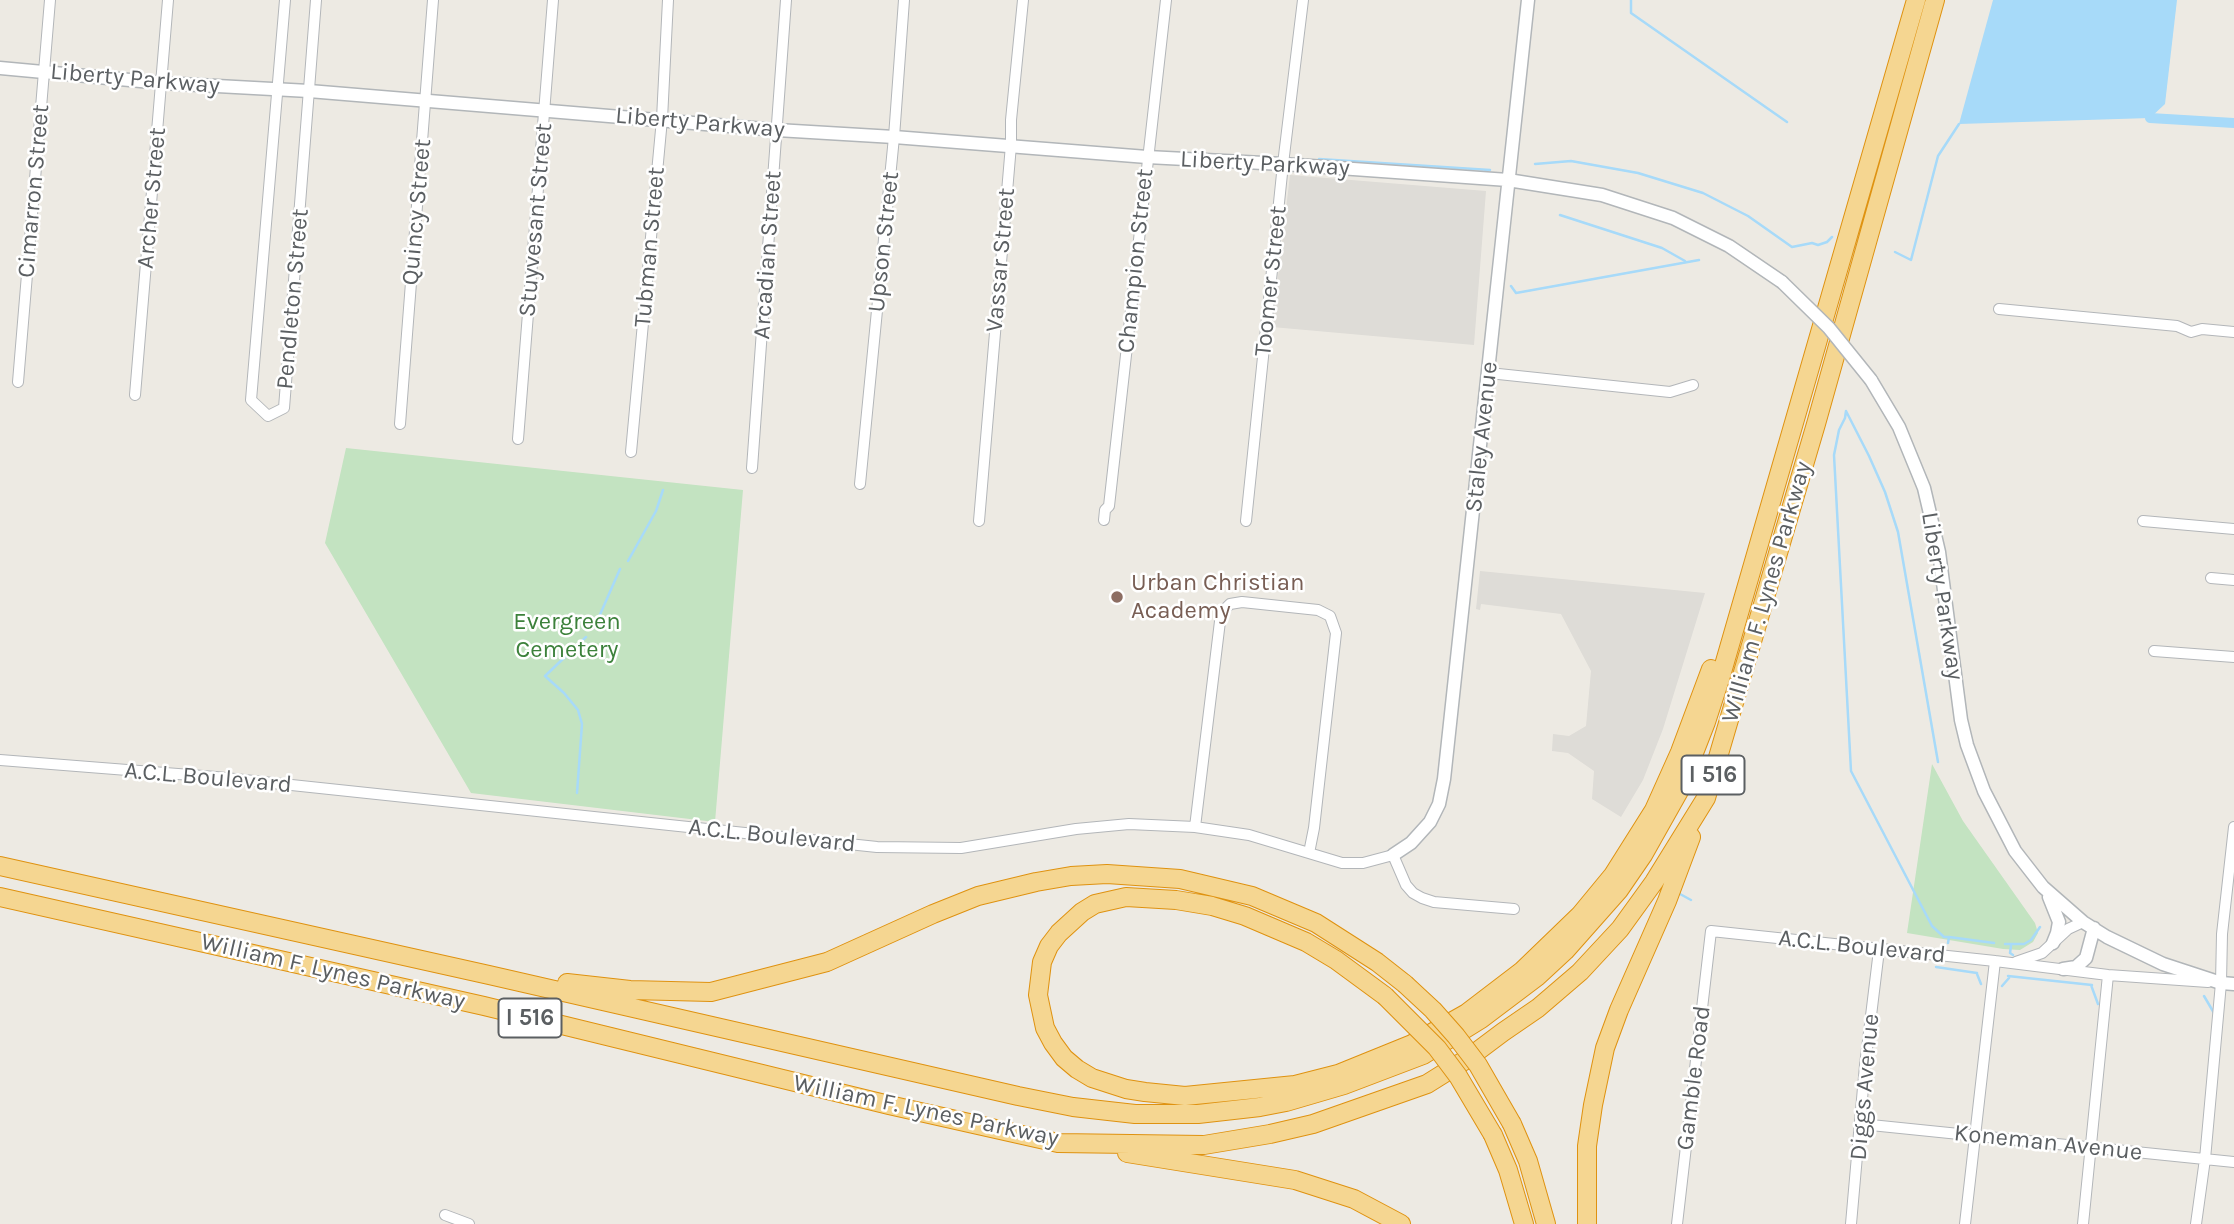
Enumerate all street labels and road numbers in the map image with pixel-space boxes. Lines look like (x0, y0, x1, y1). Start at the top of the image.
street label: Liberty Parkway (49, 57, 221, 101)
street label: Liberty Parkway (614, 101, 786, 145)
street label: Cimarron Street (12, 103, 56, 279)
street label: Stuyvesant Street (513, 122, 559, 318)
street label: Archer Street (131, 126, 173, 270)
street label: Quincy Street (396, 138, 438, 286)
street label: Liberty Parkway (1179, 145, 1351, 183)
street label: Tubman Street (629, 166, 671, 328)
street label: Champion Street (1112, 167, 1160, 355)
street label: Arcadian Street (748, 170, 788, 340)
street label: Upson Street (862, 170, 906, 314)
street label: Vassar Street (980, 187, 1022, 333)
street label: Toomer Street (1249, 204, 1293, 358)
street label: Pendleton Street (271, 207, 315, 391)
street label: Staley Avenue (1460, 360, 1504, 514)
street label: William F. Lynes Parkway (1716, 458, 1818, 726)
street label: Liberty Parkway (1914, 510, 1970, 682)
road number: I 516 (1682, 755, 1744, 794)
street label: A.C.L. Boulevard (123, 756, 293, 800)
street label: A.C.L. Boulevard (687, 813, 857, 859)
street label: A.C.L. Boulevard (1777, 924, 1947, 970)
street label: William F. Lynes Parkway (198, 928, 468, 1016)
road number: I 516 (498, 998, 562, 1037)
street label: Gamble Road (1671, 1004, 1717, 1152)
street label: Diggs Avenue (1844, 1012, 1886, 1162)
street label: William F. Lynes Parkway (791, 1069, 1061, 1153)
street label: Koneman Avenue (1952, 1119, 2144, 1167)

